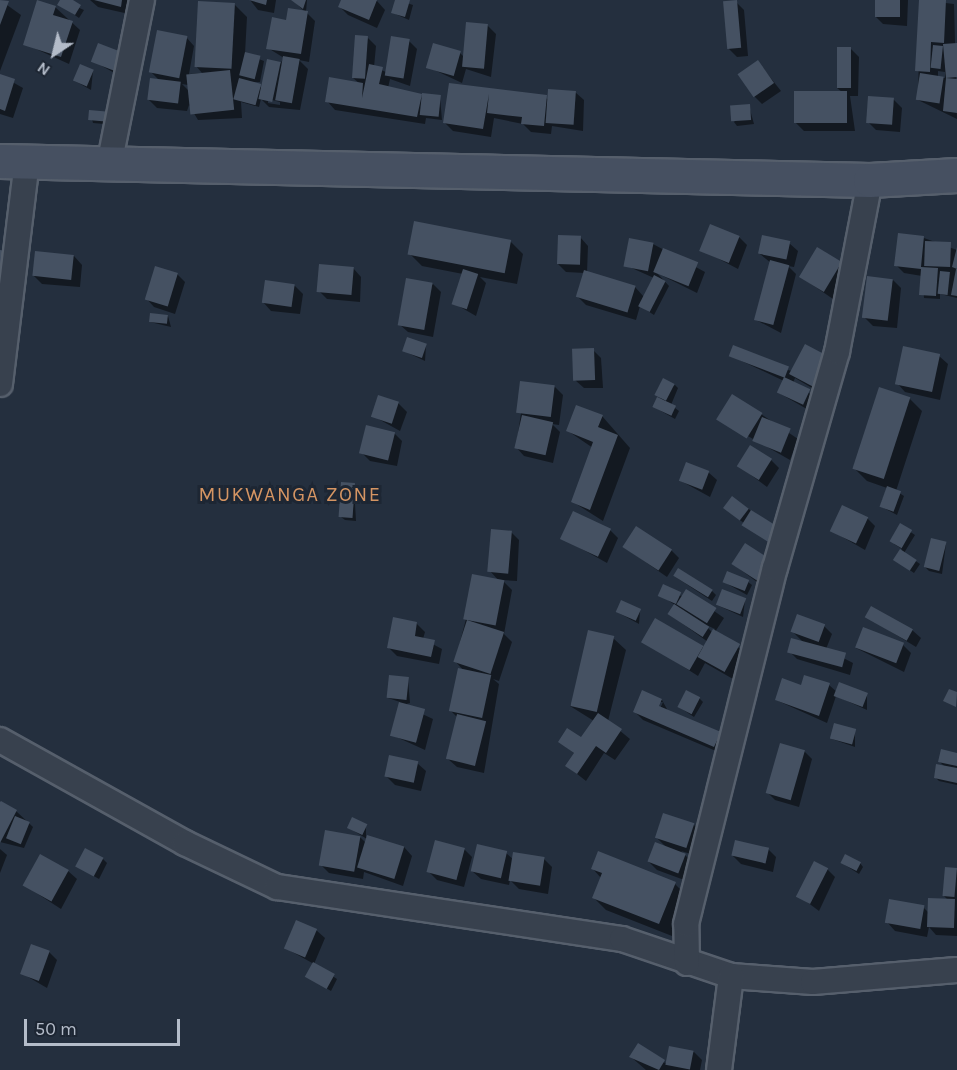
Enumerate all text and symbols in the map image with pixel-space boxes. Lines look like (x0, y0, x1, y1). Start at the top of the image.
north arrow (24, 24, 84, 84)
text: N (33, 58, 54, 80)
district label: MUKWANGA ZONE (199, 482, 381, 506)
scale bar (27, 1007, 183, 1045)
text: 50 m (35, 1018, 77, 1040)

